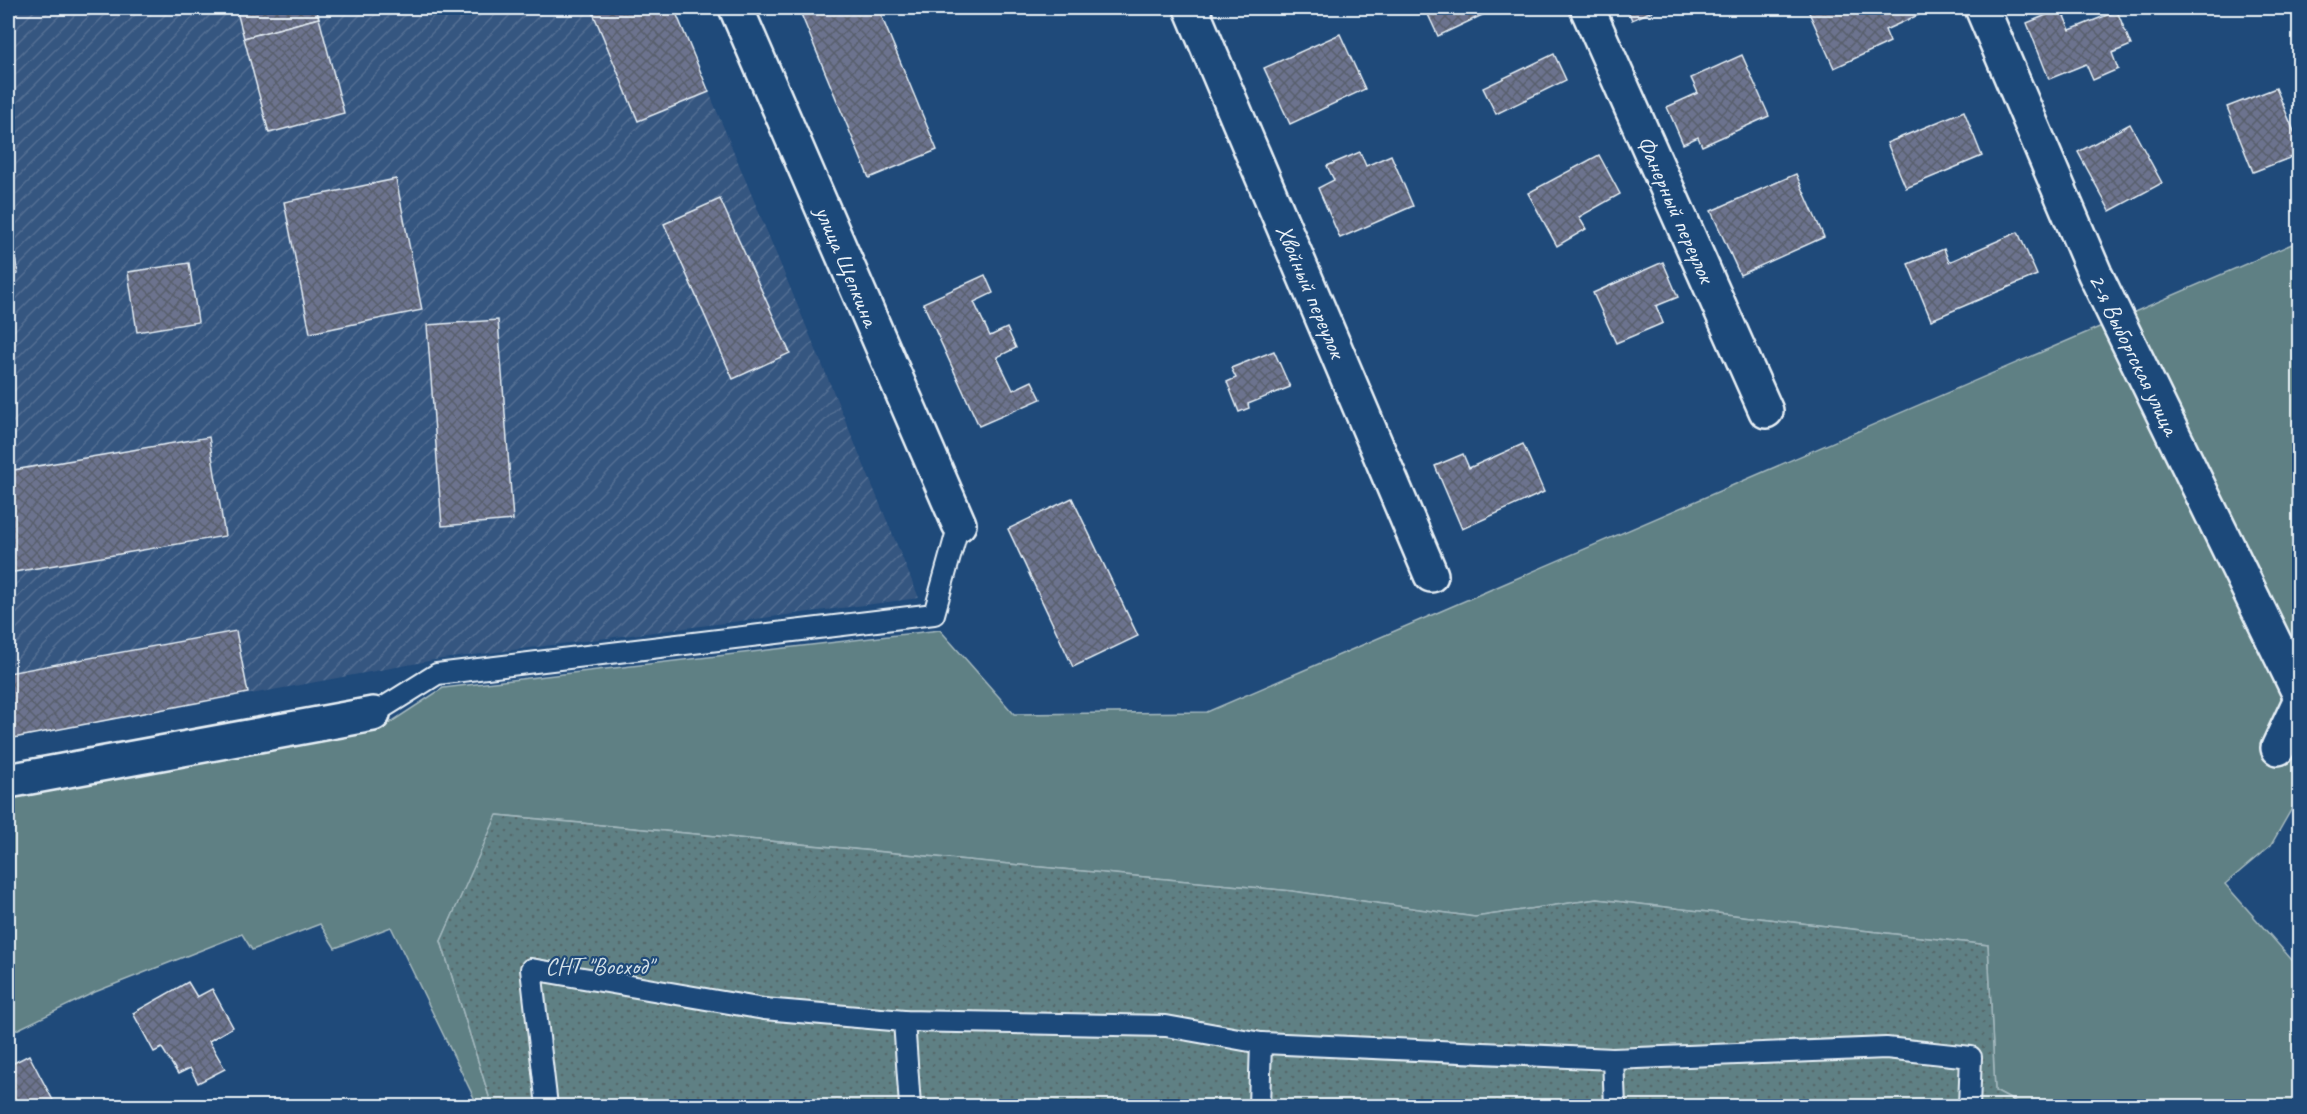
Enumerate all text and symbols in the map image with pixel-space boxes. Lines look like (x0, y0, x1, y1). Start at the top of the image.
street label: Фанерный переулок (1630, 131, 1723, 289)
street label: улица Щепкина (807, 199, 887, 333)
street label: Хвойный переулок (1269, 220, 1353, 364)
street label: 2-я Выборгская улица (2082, 268, 2187, 442)
park label: СНТ "Восход" (545, 951, 658, 981)

